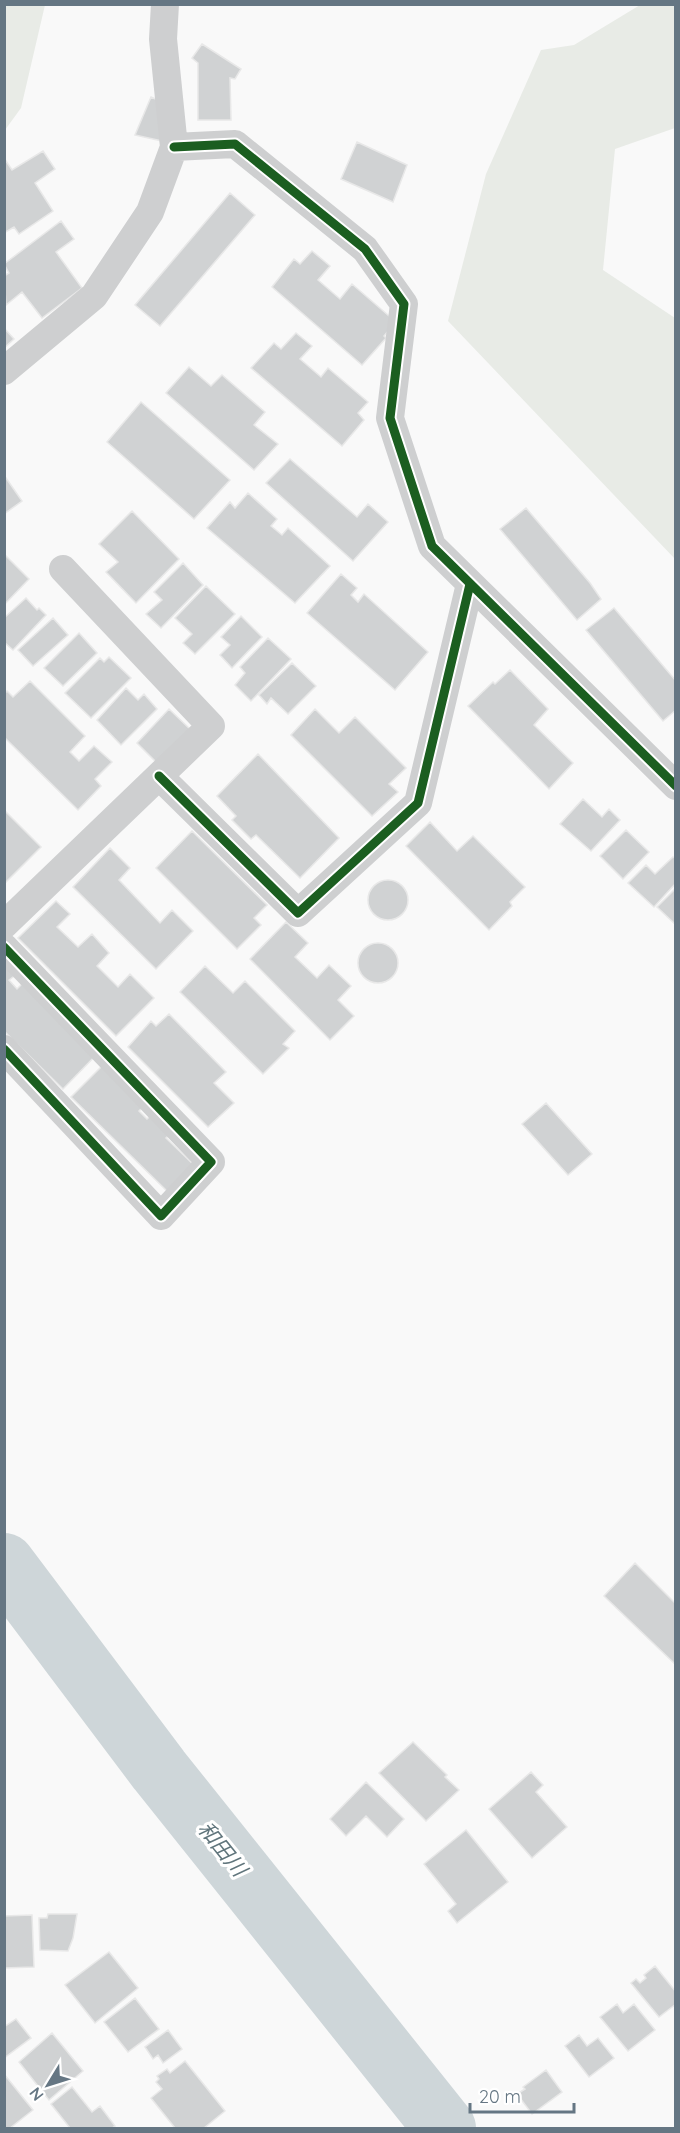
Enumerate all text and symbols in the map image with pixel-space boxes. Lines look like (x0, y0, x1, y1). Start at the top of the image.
water label: 和田川 (193, 1816, 254, 1883)
north arrow (18, 2055, 78, 2115)
scale bar (470, 2076, 574, 2114)
text: N (25, 2083, 48, 2105)
text: 20 m (479, 2085, 521, 2108)

